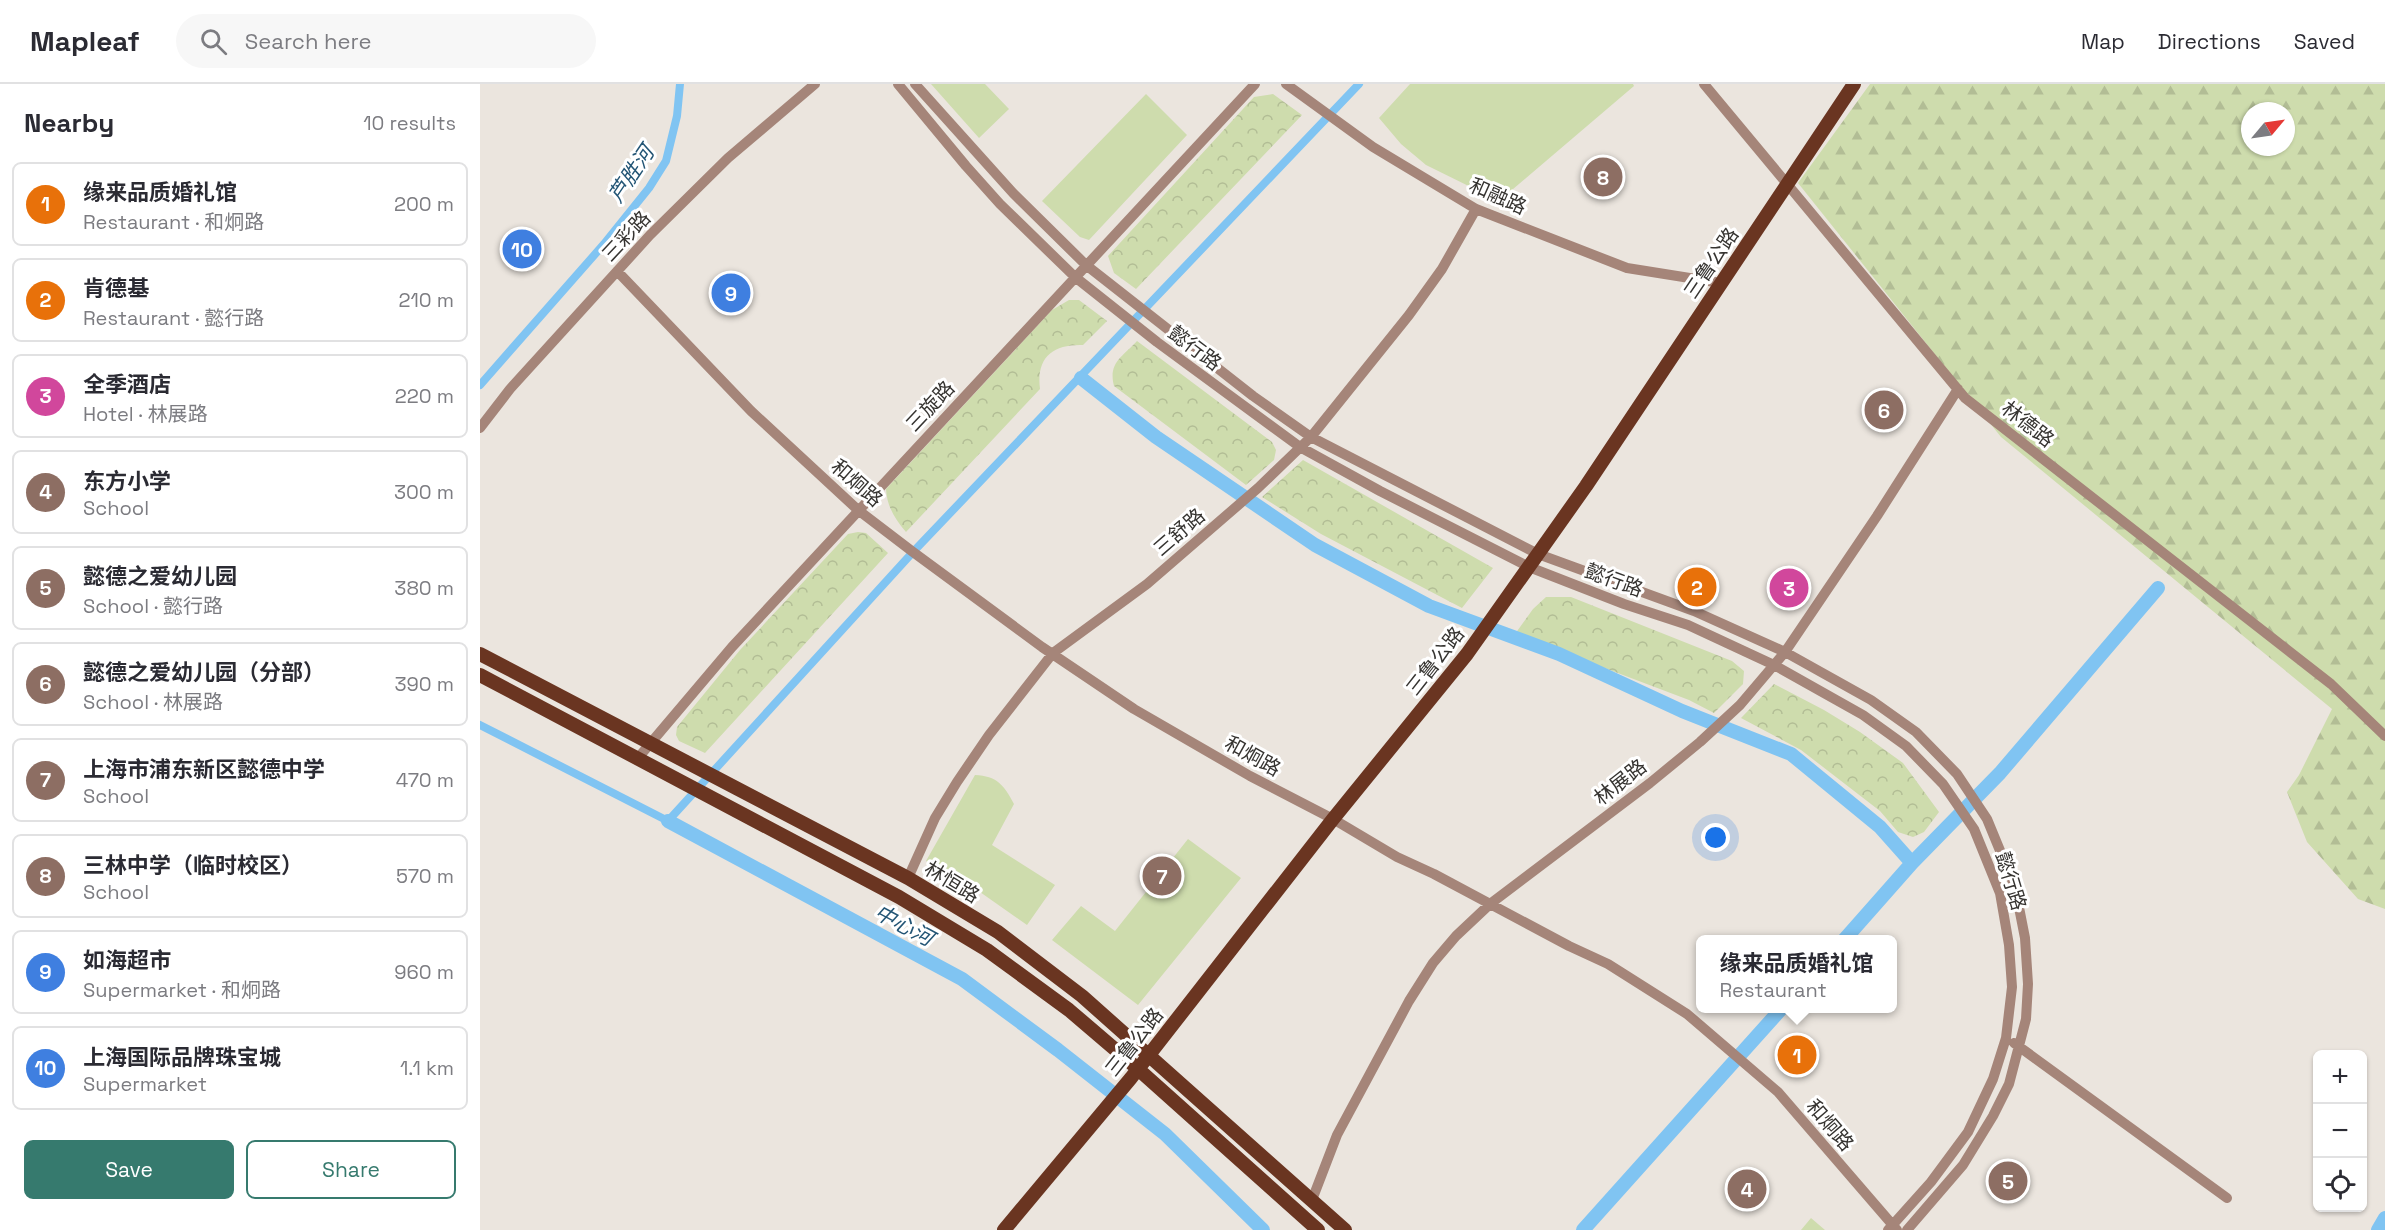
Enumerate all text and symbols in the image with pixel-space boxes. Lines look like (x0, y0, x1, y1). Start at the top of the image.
search box (176, 14, 596, 68)
text: Mapleaf (30, 23, 140, 59)
icon: search (197, 25, 230, 58)
text: Search here (245, 27, 372, 55)
text: Map (2081, 28, 2125, 55)
text: Directions (2158, 28, 2261, 55)
text: Saved (2294, 28, 2355, 55)
north arrow (2241, 102, 2295, 156)
text: Nearby (24, 106, 114, 140)
text: 10 results (363, 110, 456, 136)
water label: 芦胜河 (602, 137, 662, 208)
pin: 8 (1584, 154, 1622, 200)
street label: 和融路 (1465, 172, 1531, 220)
text: 缘来品质婚礼馆 (83, 178, 237, 206)
text: 1 (41, 191, 50, 217)
text: 200 m (394, 191, 454, 217)
street label: 三彩路 (596, 205, 656, 267)
text: Restaurant · 和炯路 (83, 209, 264, 235)
street label: 三鲁公路 (1678, 223, 1744, 303)
pin: 10 (502, 226, 542, 272)
pin: 9 (712, 270, 750, 316)
text: 肯德基 (83, 274, 149, 302)
text: 2 (40, 287, 51, 313)
text: 210 m (398, 287, 454, 313)
text: Restaurant · 懿行路 (83, 305, 264, 331)
street label: 懿行路 (1163, 320, 1227, 376)
text: 全季酒店 (83, 370, 171, 398)
street label: 三旋路 (900, 375, 960, 437)
text: 3 (39, 383, 52, 409)
text: 220 m (395, 383, 454, 409)
pin: 6 (1864, 388, 1904, 432)
street label: 林德路 (1996, 395, 2060, 453)
text: Hotel · 林展路 (83, 401, 208, 427)
street label: 和炯路 (826, 454, 888, 512)
text: 东方小学 (83, 467, 171, 495)
text: 4 (39, 479, 52, 505)
text: 300 m (394, 479, 454, 505)
text: School (83, 495, 149, 521)
street label: 三舒路 (1148, 503, 1210, 561)
street label: 懿行路 (1581, 558, 1647, 602)
text: 懿德之爱幼儿园 (83, 562, 237, 590)
pin: 2 (1678, 564, 1716, 610)
pin: 3 (1770, 566, 1808, 610)
text: 5 (40, 575, 52, 601)
text: 380 m (394, 575, 454, 601)
text: School · 懿行路 (83, 593, 223, 619)
street label: 三鲁公路 (1400, 621, 1470, 701)
text: 懿德之爱幼儿园（分部） (83, 658, 325, 686)
text: 6 (39, 671, 52, 697)
text: 390 m (395, 671, 454, 697)
text: School · 林展路 (83, 689, 223, 715)
street label: 和炯路 (1220, 730, 1286, 782)
street label: 林展路 (1588, 753, 1652, 811)
text: 上海市浦东新区懿德中学 (83, 755, 325, 783)
text: 7 (40, 767, 51, 793)
text: 470 m (396, 767, 454, 793)
text: School (83, 783, 149, 809)
your location (1701, 823, 1730, 852)
street label: 懿行路 (1990, 849, 2032, 913)
text: 三林中学（临时校区） (83, 851, 303, 879)
pin: 7 (1142, 854, 1182, 898)
street label: 林恒路 (920, 855, 984, 909)
text: 8 (40, 863, 52, 889)
text: 570 m (396, 863, 454, 889)
text: School (83, 879, 149, 905)
water label: 中心河 (870, 898, 942, 954)
popup (1696, 935, 1897, 1013)
text: 如海超市 (83, 946, 171, 974)
text: 缘来品质婚礼馆 (1719, 949, 1874, 977)
text: 9 (39, 959, 52, 985)
text: 960 m (394, 959, 454, 985)
text: Supermarket · 和炯路 (83, 977, 281, 1003)
text: Restaurant (1719, 977, 1827, 1003)
street label: 三鲁公路 (1099, 1002, 1169, 1082)
pin: 1 (1778, 1032, 1816, 1078)
text: 上海国际品牌珠宝城 (83, 1043, 281, 1071)
map controls (2313, 1050, 2367, 1212)
button: + (2313, 1050, 2367, 1104)
text: 10 (35, 1055, 57, 1081)
text: 1.1 km (400, 1055, 454, 1081)
text: Supermarket (83, 1071, 207, 1097)
street label: 和炯路 (1801, 1094, 1859, 1156)
button: − (2313, 1104, 2367, 1158)
button: Save (24, 1140, 234, 1199)
button: Share (246, 1140, 456, 1199)
pin: 5 (1988, 1158, 2027, 1204)
button: locate (2313, 1158, 2367, 1212)
pin: 4 (1728, 1166, 1766, 1212)

